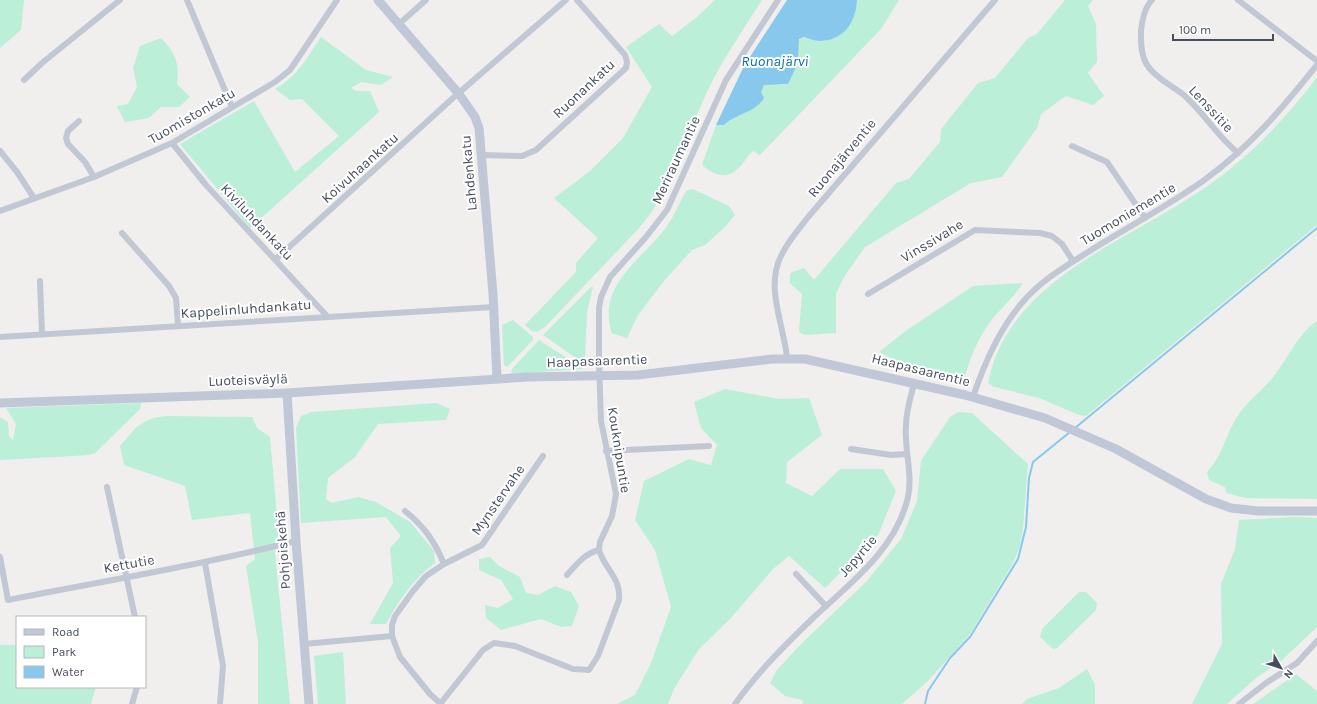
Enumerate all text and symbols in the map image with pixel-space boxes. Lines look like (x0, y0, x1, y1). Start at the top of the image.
scale bar (1173, 16, 1273, 42)
text: 100 m (1179, 23, 1211, 37)
water label: Ruonajärvi (741, 52, 809, 70)
street label: Ruonankatu (549, 56, 619, 122)
street label: Lenssitie (1185, 82, 1237, 136)
street label: Tuomistonkatu (146, 84, 238, 148)
street label: Meriraumantie (648, 113, 704, 207)
street label: Ruonajärventie (804, 115, 880, 201)
street label: Koivuhaankatu (318, 129, 402, 207)
street label: Lahdenkatu (457, 134, 481, 212)
street label: Tuomoniementie (1077, 179, 1179, 249)
street label: Kiviluhdankatu (217, 180, 297, 264)
street label: Vinssivahe (898, 216, 966, 266)
street label: Kappelinluhdankatu (180, 296, 312, 322)
street label: Haapasaarentie (870, 350, 972, 390)
street label: Haapasaarentie (546, 351, 648, 371)
street label: Luoteisväylä (208, 370, 288, 390)
street label: Kouknipuntie (604, 406, 634, 494)
street label: Mynstervahe (467, 462, 529, 538)
street label: Pohjoiskehä (272, 510, 294, 590)
street label: Jepyrtie (835, 532, 881, 580)
street label: Kettutie (102, 551, 156, 577)
legend (16, 616, 146, 688)
text: Road (52, 625, 80, 639)
text: Park (52, 645, 77, 659)
north arrow (1261, 648, 1301, 688)
text: Water (52, 665, 85, 679)
text: N (1281, 667, 1296, 681)

